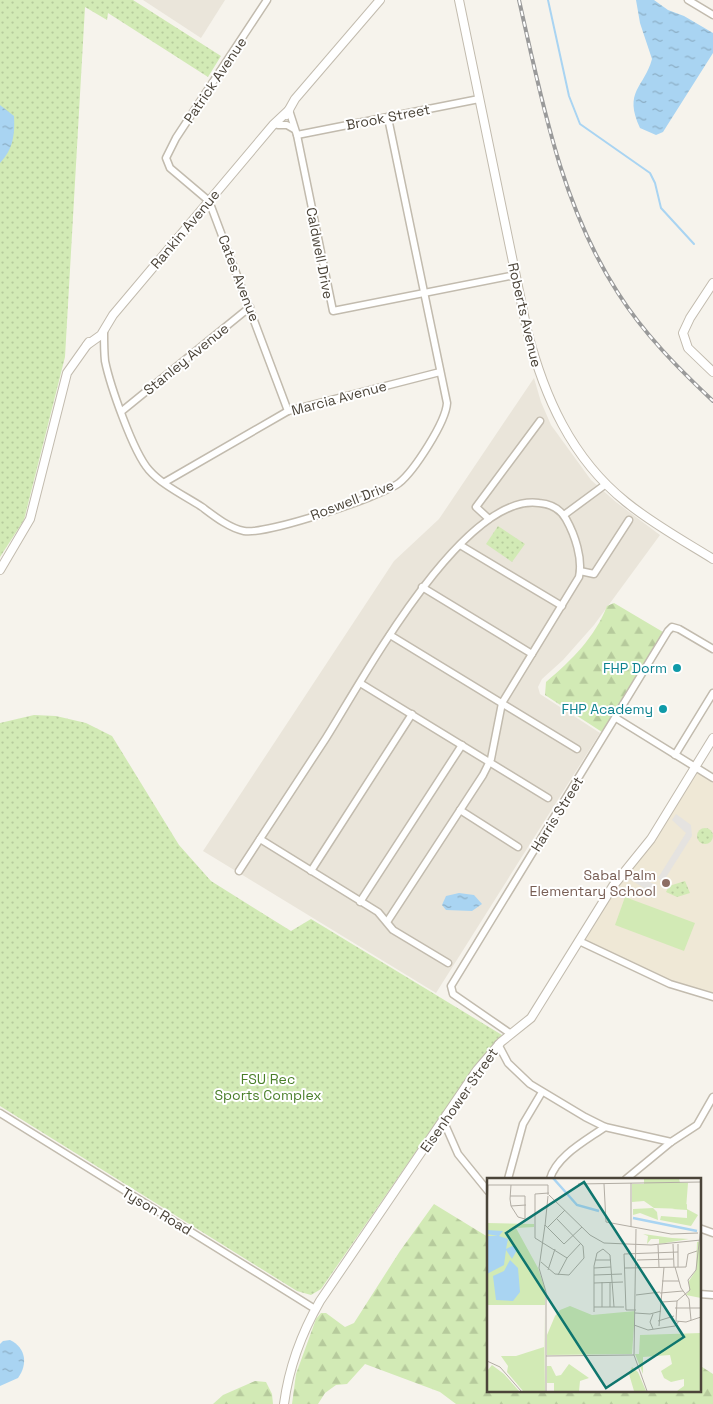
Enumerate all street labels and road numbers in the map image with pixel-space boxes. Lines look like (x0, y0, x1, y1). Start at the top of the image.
street label: Patrick Avenue (180, 34, 250, 126)
street label: Brook Street (344, 100, 432, 134)
street label: Rankin Avenue (147, 186, 223, 272)
street label: Caldwell Drive (302, 206, 338, 300)
street label: Cates Avenue (214, 232, 264, 324)
street label: Roberts Avenue (504, 261, 546, 369)
street label: Stanley Avenue (140, 319, 232, 399)
street label: Marcia Avenue (289, 377, 389, 419)
street label: Roswell Drive (308, 476, 396, 524)
street label: Harris Street (527, 773, 587, 855)
street label: Eisenhower Street (416, 1044, 502, 1156)
street label: Tyson Road (119, 1183, 195, 1239)

